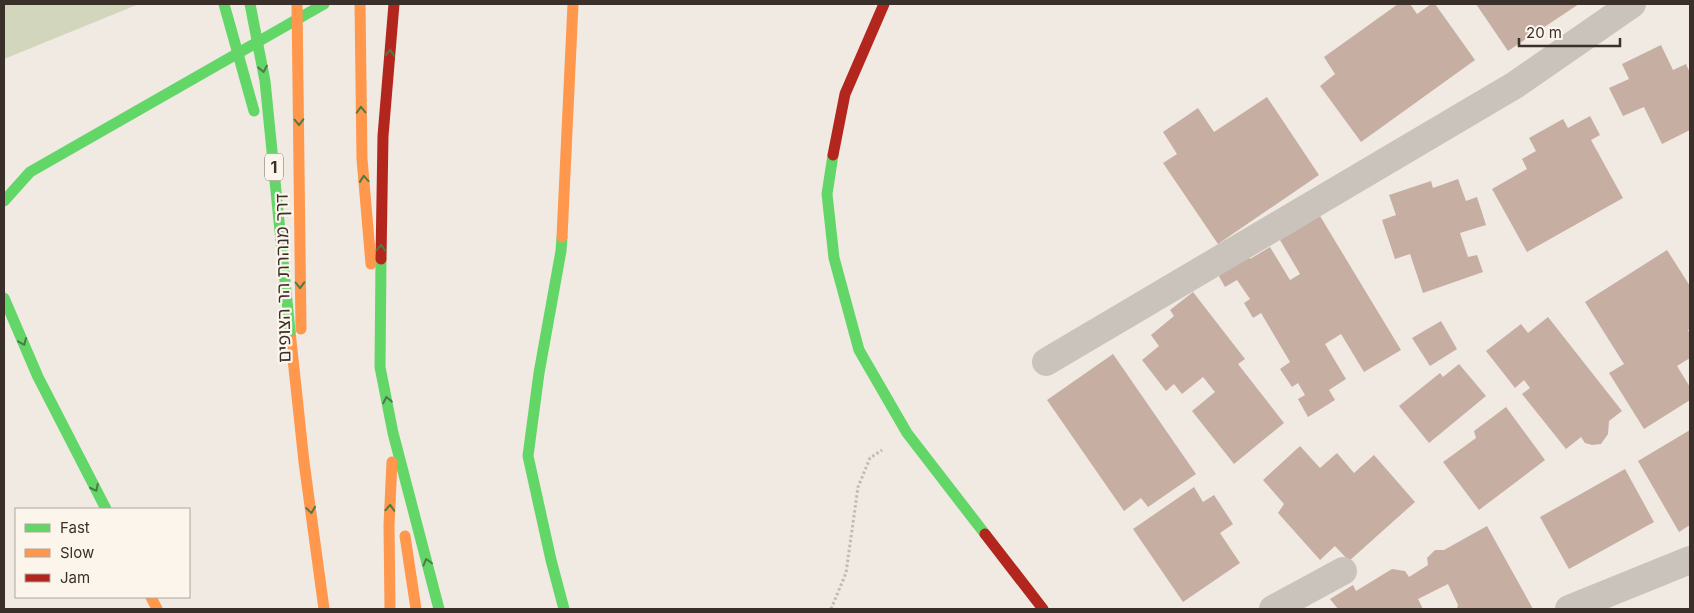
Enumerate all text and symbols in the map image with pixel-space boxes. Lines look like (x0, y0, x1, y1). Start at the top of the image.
scale bar (1519, 15, 1620, 47)
text: 20 m (1526, 23, 1562, 42)
one-way arrow (384, 49, 395, 57)
one-way arrow (257, 64, 267, 73)
one-way arrow (356, 106, 366, 114)
one-way arrow (294, 119, 304, 127)
road number: 1 (265, 154, 283, 180)
one-way arrow (359, 174, 370, 182)
street label: דרך מנהרת הר הצופים (271, 193, 294, 363)
one-way arrow (376, 244, 386, 252)
one-way arrow (295, 282, 305, 289)
one-way arrow (16, 337, 27, 346)
one-way arrow (382, 395, 392, 404)
one-way arrow (89, 483, 99, 492)
one-way arrow (384, 504, 395, 512)
one-way arrow (305, 506, 315, 515)
legend (15, 508, 190, 598)
text: Fast (60, 518, 90, 537)
text: Slow (60, 543, 94, 562)
one-way arrow (422, 559, 432, 567)
text: Jam (60, 568, 90, 587)

